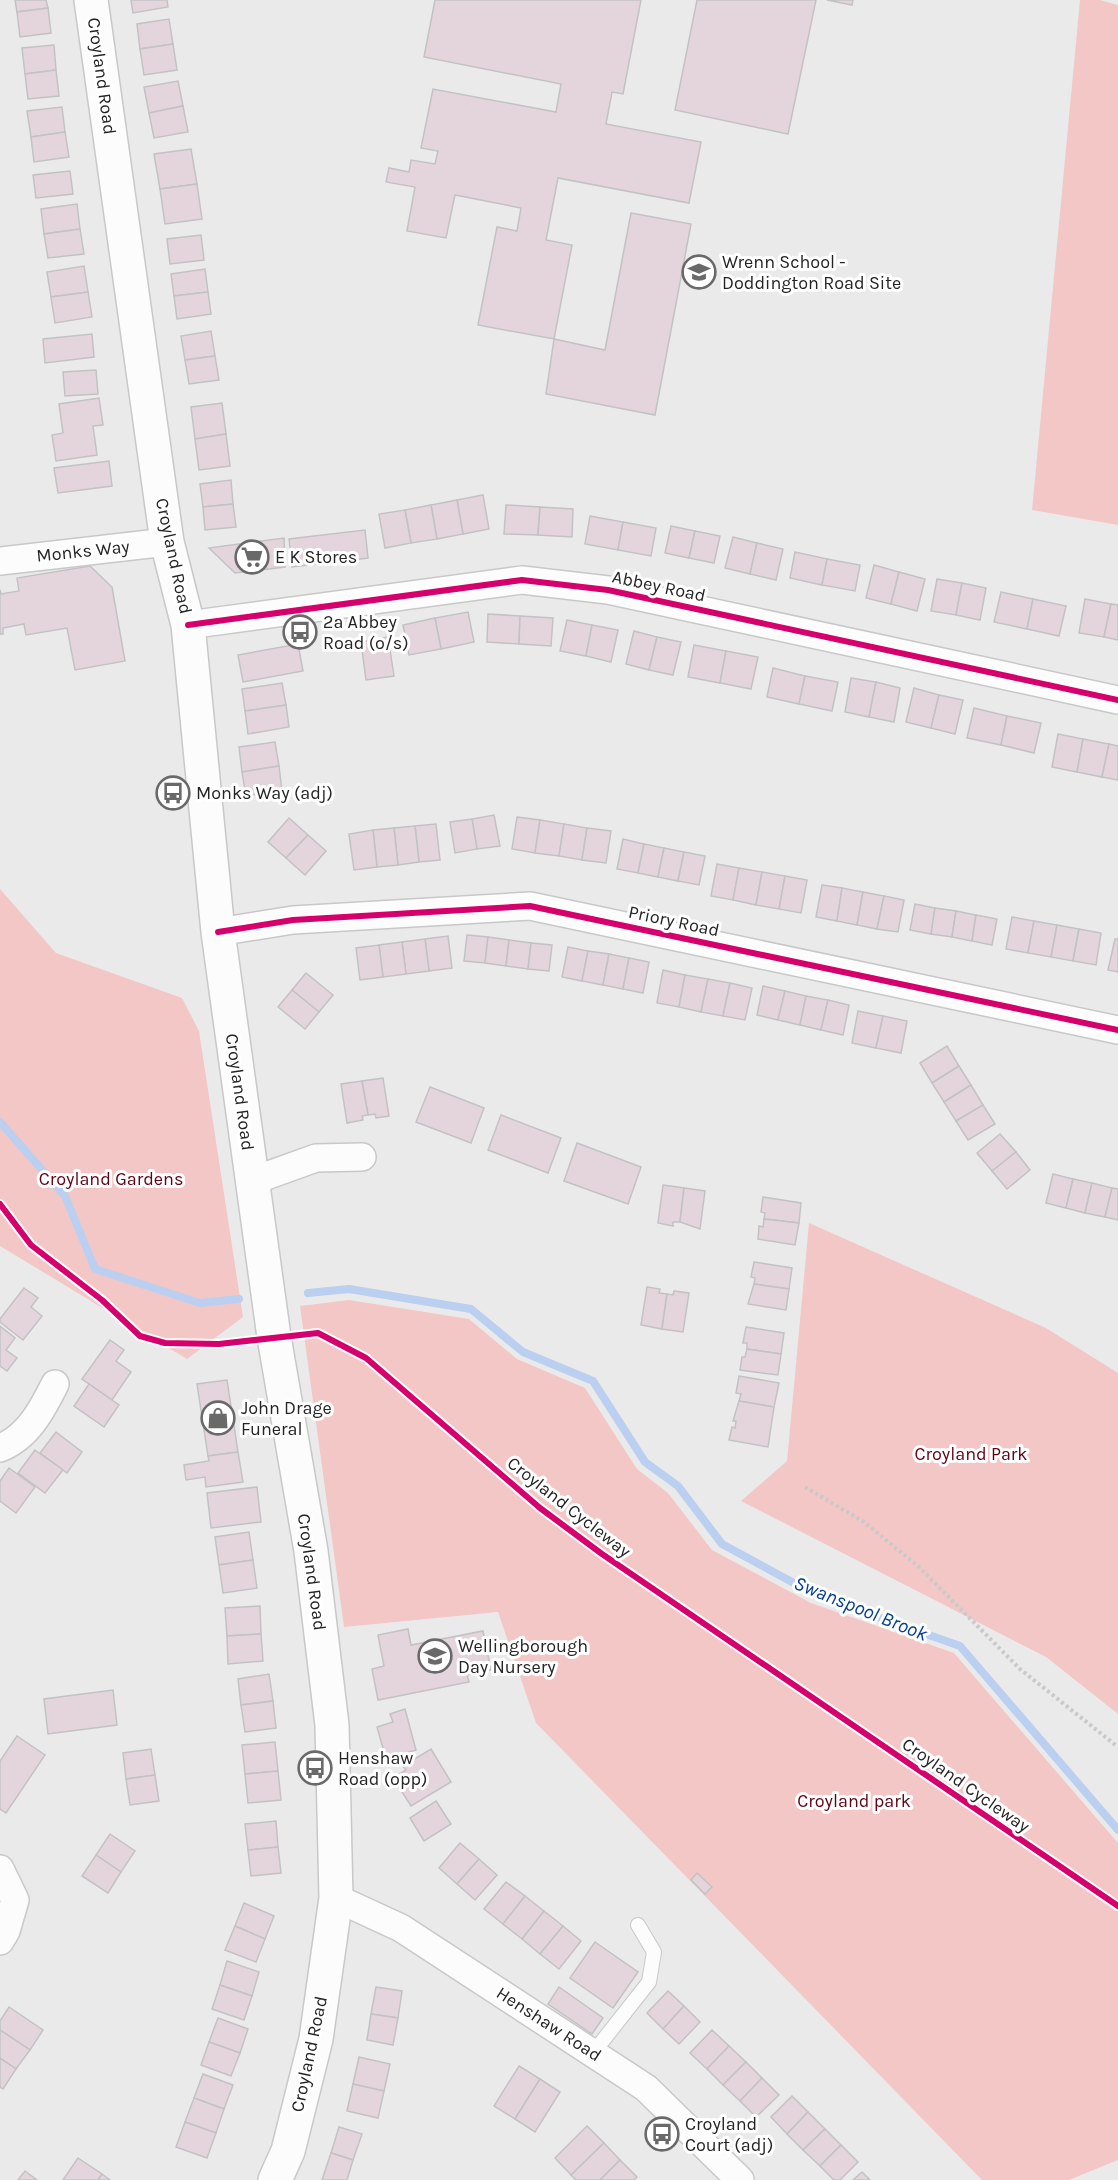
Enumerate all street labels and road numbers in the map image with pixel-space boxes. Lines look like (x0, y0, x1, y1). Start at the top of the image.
street label: Croyland Road (83, 16, 121, 136)
street label: Croyland Road (151, 496, 197, 616)
street label: Monks Way (35, 535, 131, 567)
street label: Abbey Road (610, 565, 708, 607)
street label: Priory Road (627, 901, 721, 941)
street label: Croyland Road (221, 1032, 259, 1152)
street label: Croyland Cycleway (503, 1452, 636, 1562)
street label: Croyland Road (293, 1512, 331, 1632)
street label: Croyland Cycleway (898, 1733, 1035, 1838)
street label: Henshaw Road (492, 1982, 606, 2066)
street label: Croyland Road (286, 1994, 332, 2114)

